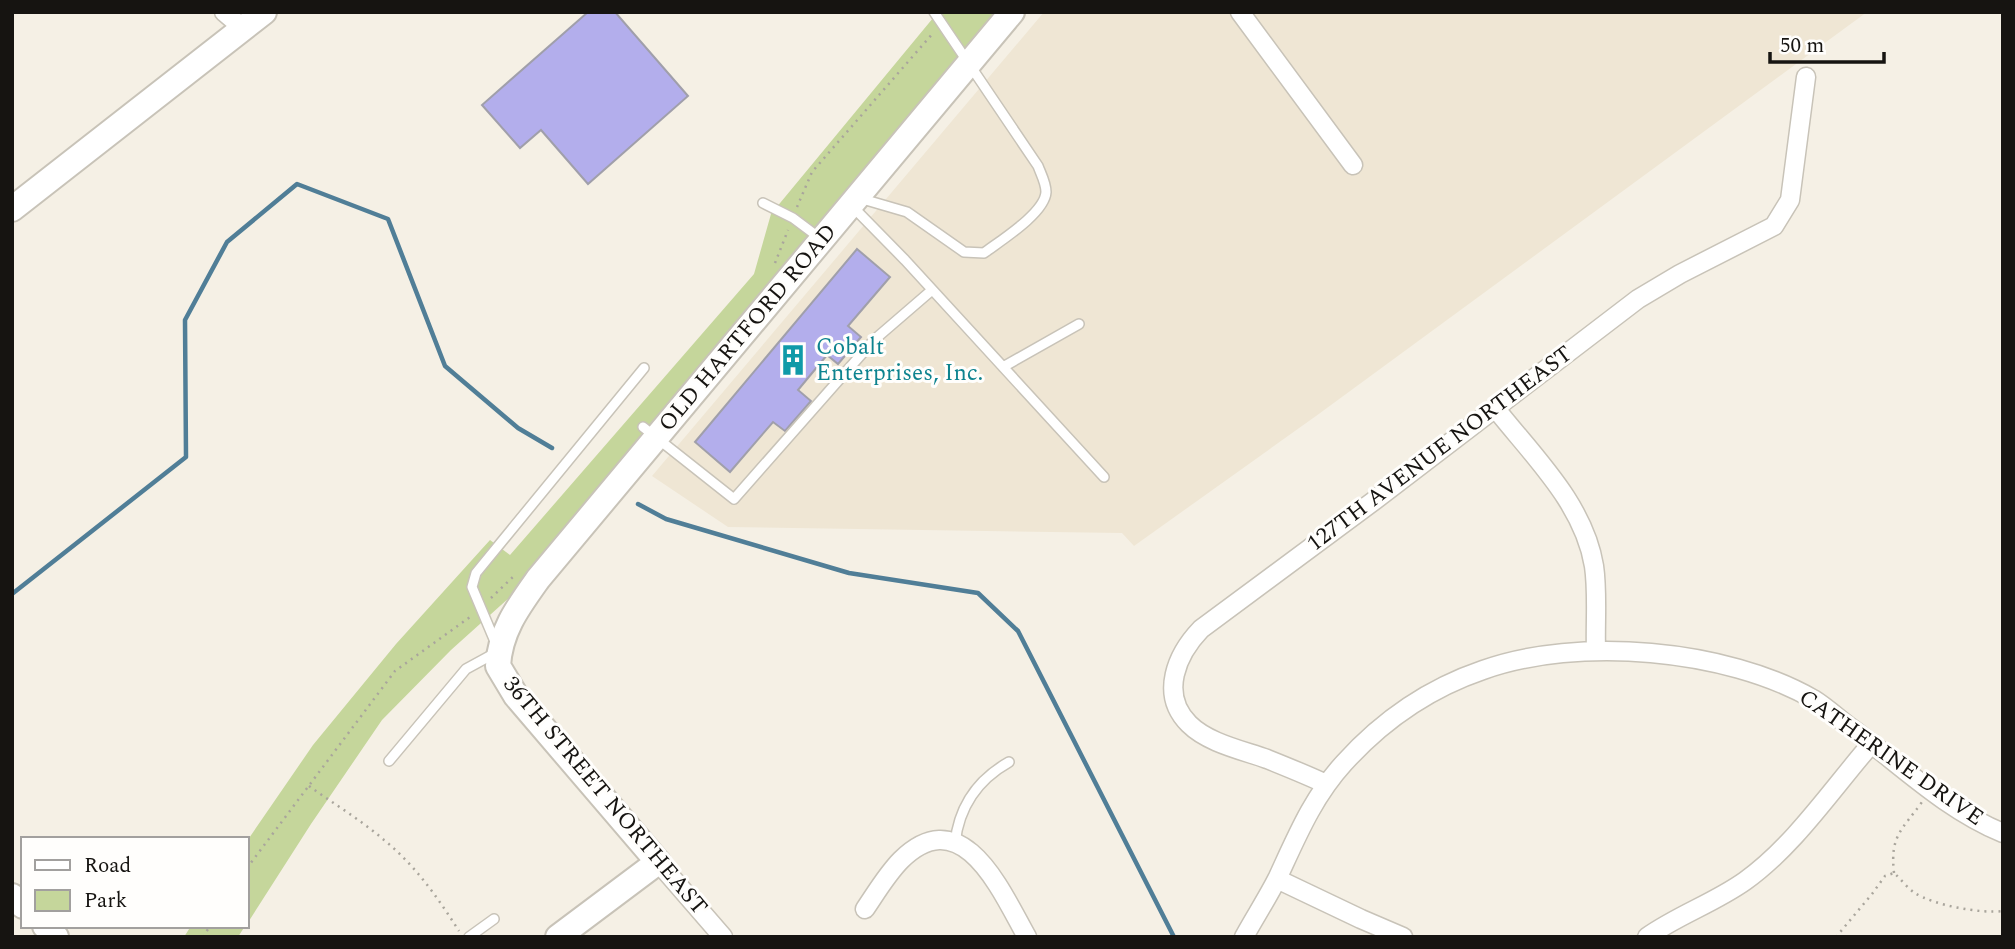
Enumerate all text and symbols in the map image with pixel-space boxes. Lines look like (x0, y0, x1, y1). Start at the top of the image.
scale bar (1770, 21, 1884, 65)
text: 50 m (1780, 30, 1824, 62)
street label: OLD HARTFORD ROAD (650, 216, 846, 440)
place label: Cobalt Enterprises, Inc. (816, 330, 983, 391)
street label: 127TH AVENUE NORTHEAST (1300, 337, 1580, 561)
building icon: Cobalt Enterprises, Inc. (776, 343, 810, 377)
street label: 36TH STREET NORTHEAST (494, 669, 716, 923)
street label: CATHERINE DRIVE (1791, 681, 1991, 835)
legend (21, 837, 248, 928)
text: Road (84, 850, 131, 882)
text: Park (84, 885, 128, 917)

